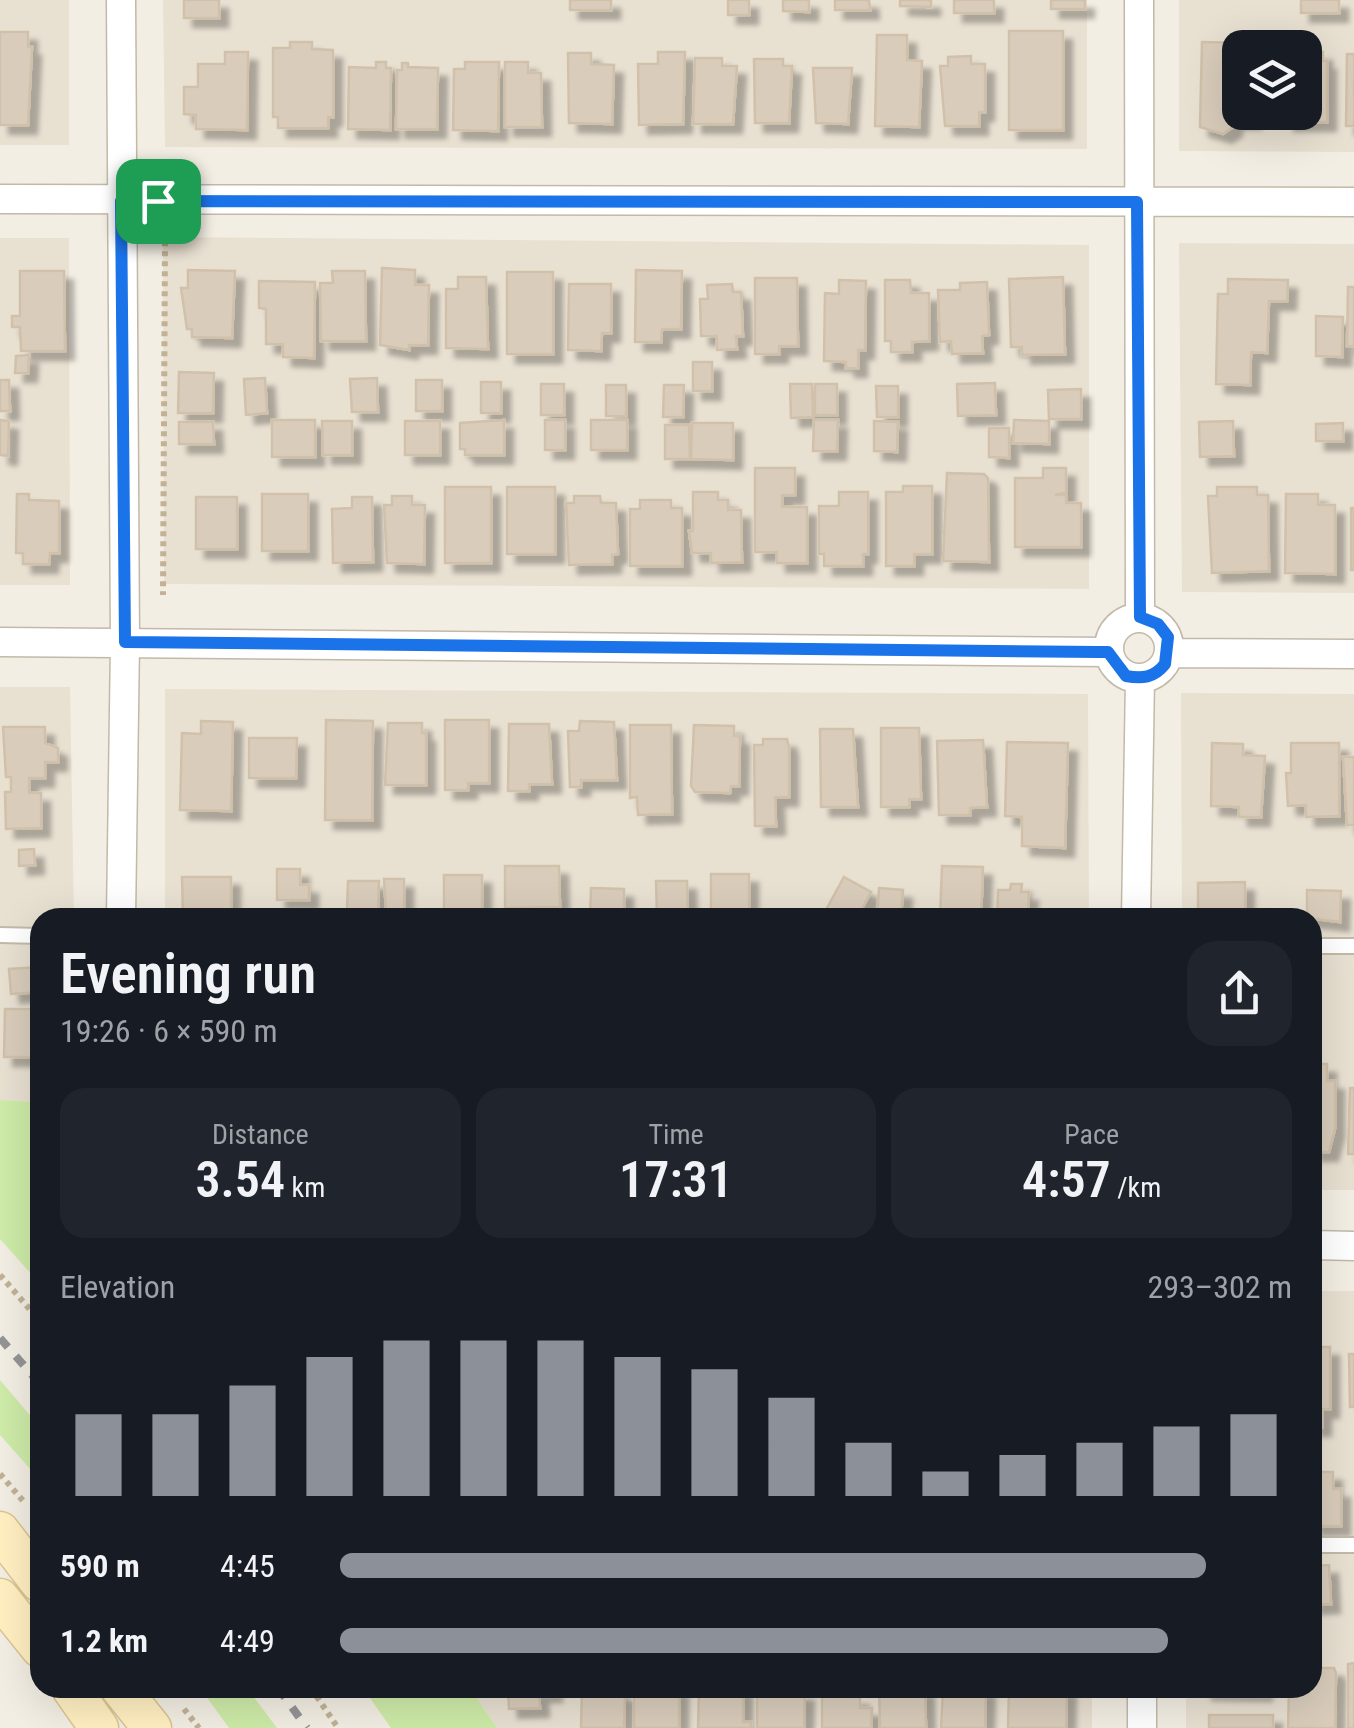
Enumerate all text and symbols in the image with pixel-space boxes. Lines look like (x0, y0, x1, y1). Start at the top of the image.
map controls (1222, 30, 1322, 130)
button: layers (1222, 30, 1322, 130)
pin (116, 159, 201, 244)
icon: arrive (131, 174, 186, 229)
button: share (1187, 941, 1292, 1046)
text: Evening run (60, 942, 316, 1006)
text: 19:26 · 6 × 590 m (60, 1012, 278, 1050)
text: Distance (212, 1118, 309, 1151)
text: Time (648, 1118, 704, 1151)
text: Pace (1064, 1118, 1119, 1151)
text: 3.54 (195, 1151, 285, 1209)
text: 17:31 (619, 1151, 733, 1209)
text: 4:57 (1022, 1151, 1111, 1209)
text: km (285, 1171, 325, 1204)
text: /km (1111, 1171, 1161, 1204)
text: Elevation (60, 1268, 175, 1306)
text: 293–302 m (1147, 1268, 1292, 1306)
text: 590 m (60, 1547, 140, 1585)
text: 4:45 (220, 1547, 275, 1585)
text: 1.2 km (60, 1622, 148, 1660)
text: 4:49 (220, 1622, 275, 1660)

